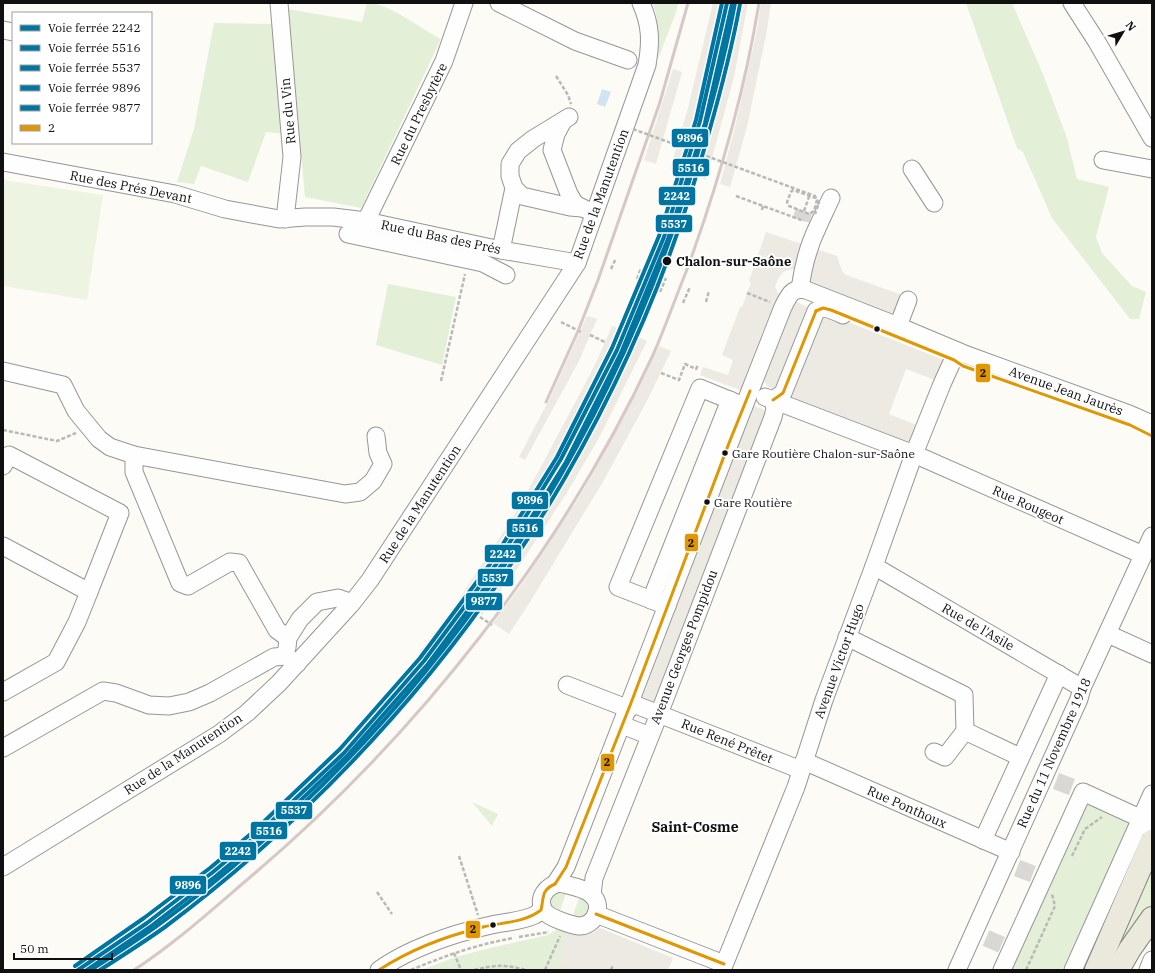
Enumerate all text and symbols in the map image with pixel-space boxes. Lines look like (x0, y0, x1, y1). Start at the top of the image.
legend (12, 12, 152, 144)
north arrow (1103, 12, 1143, 52)
text: N (1123, 18, 1139, 34)
text: Voie ferrée 2242 (48, 20, 141, 35)
text: Voie ferrée 5516 (48, 40, 141, 55)
text: Voie ferrée 5537 (48, 60, 141, 75)
street label: Rue du Presbytère (387, 60, 451, 168)
street label: Rue du Vin (277, 77, 299, 145)
text: Voie ferrée 9896 (48, 80, 141, 95)
text: Voie ferrée 9877 (48, 100, 141, 115)
text: 2 (48, 120, 55, 135)
street label: Rue de la Manutention (569, 126, 633, 262)
line badge: 9896 (671, 128, 709, 148)
text: 9896 (677, 131, 704, 145)
line badge: 5516 (672, 158, 710, 177)
text: 5516 (678, 161, 705, 175)
street label: Rue des Prés Devant (69, 167, 194, 207)
line badge: 2242 (658, 186, 696, 206)
text: 2242 (664, 189, 690, 203)
line badge: 5537 (655, 214, 693, 233)
street label: Rue du Bas des Prés (379, 216, 503, 258)
text: 5537 (661, 217, 687, 231)
place label: Chalon-sur-Saône (676, 253, 791, 270)
marker: Chalon-sur-Saône (661, 255, 673, 267)
unlabelled marker (872, 324, 882, 334)
street label: Avenue Jean Jaurès (1007, 362, 1125, 420)
line badge: 2 (975, 363, 991, 383)
text: 2 (980, 366, 986, 380)
street label: Rue de la Manutention (375, 442, 465, 566)
place label: Gare Routière Chalon-sur-Saône (732, 446, 915, 461)
marker: Gare Routière Chalon-sur-Saône (720, 448, 730, 458)
street label: Rue Rougeot (990, 482, 1067, 528)
line badge: 9896 (511, 491, 549, 510)
text: 9896 (517, 493, 544, 507)
place label: Gare Routière (714, 495, 792, 510)
marker: Gare Routière (702, 497, 712, 507)
line badge: 5516 (506, 518, 544, 538)
text: 5516 (512, 521, 539, 535)
line badge: 2 (684, 533, 699, 552)
text: 2 (688, 536, 694, 550)
line badge: 2242 (484, 544, 522, 563)
text: 2242 (490, 547, 516, 561)
street label: Avenue Georges Pompidou (647, 567, 721, 727)
line badge: 5537 (477, 568, 514, 587)
text: 5537 (482, 571, 508, 585)
line badge: 9877 (465, 592, 503, 611)
text: 9877 (471, 594, 497, 608)
street label: Rue de l'Asile (939, 599, 1017, 655)
street label: Avenue Victor Hugo (810, 601, 868, 721)
street label: Rue du 11 Novembre 1918 (1013, 675, 1095, 831)
street label: Rue de la Manutention (121, 709, 245, 799)
street label: Rue René Prêtet (679, 715, 776, 767)
line badge: 2 (600, 753, 615, 772)
text: 2 (604, 755, 610, 769)
street label: Rue Ponthoux (864, 782, 950, 832)
line badge: 5537 (275, 801, 313, 820)
text: 5537 (281, 803, 307, 817)
district label: Saint-Cosme (651, 818, 739, 836)
line badge: 5516 (250, 821, 288, 840)
text: 5516 (256, 824, 283, 838)
line badge: 2242 (219, 841, 257, 861)
text: 2242 (225, 844, 251, 858)
line badge: 9896 (169, 875, 207, 895)
text: 9896 (175, 878, 202, 892)
line badge: 2 (465, 920, 481, 939)
unlabelled marker (488, 920, 498, 930)
text: 2 (470, 922, 476, 936)
scale bar (14, 935, 112, 961)
text: 50 m (20, 941, 49, 956)

